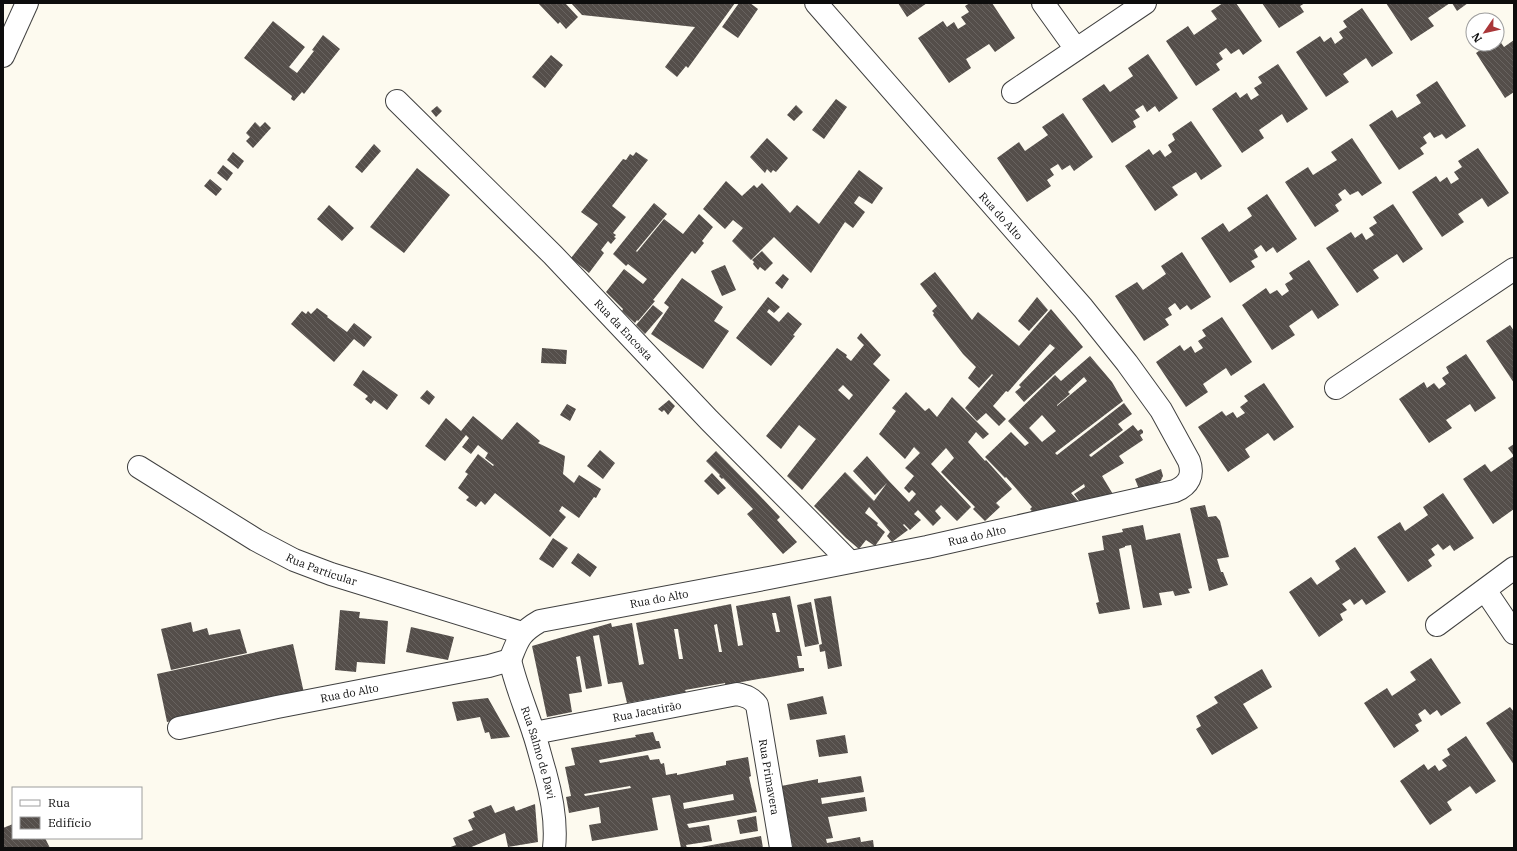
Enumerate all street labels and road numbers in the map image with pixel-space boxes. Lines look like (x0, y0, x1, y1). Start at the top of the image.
street label: Rua do Alto (976, 189, 1026, 243)
street label: Rua da Encosta (591, 296, 656, 363)
street label: Rua do Alto (947, 522, 1007, 549)
street label: Rua Particular (284, 550, 359, 589)
street label: Rua do Alto (629, 586, 689, 611)
street label: Rua do Alto (319, 681, 380, 705)
street label: Rua Jacatirão (611, 698, 683, 725)
street label: Rua Salmo de Davi (518, 704, 558, 801)
street label: Rua Primavera (756, 738, 782, 816)

